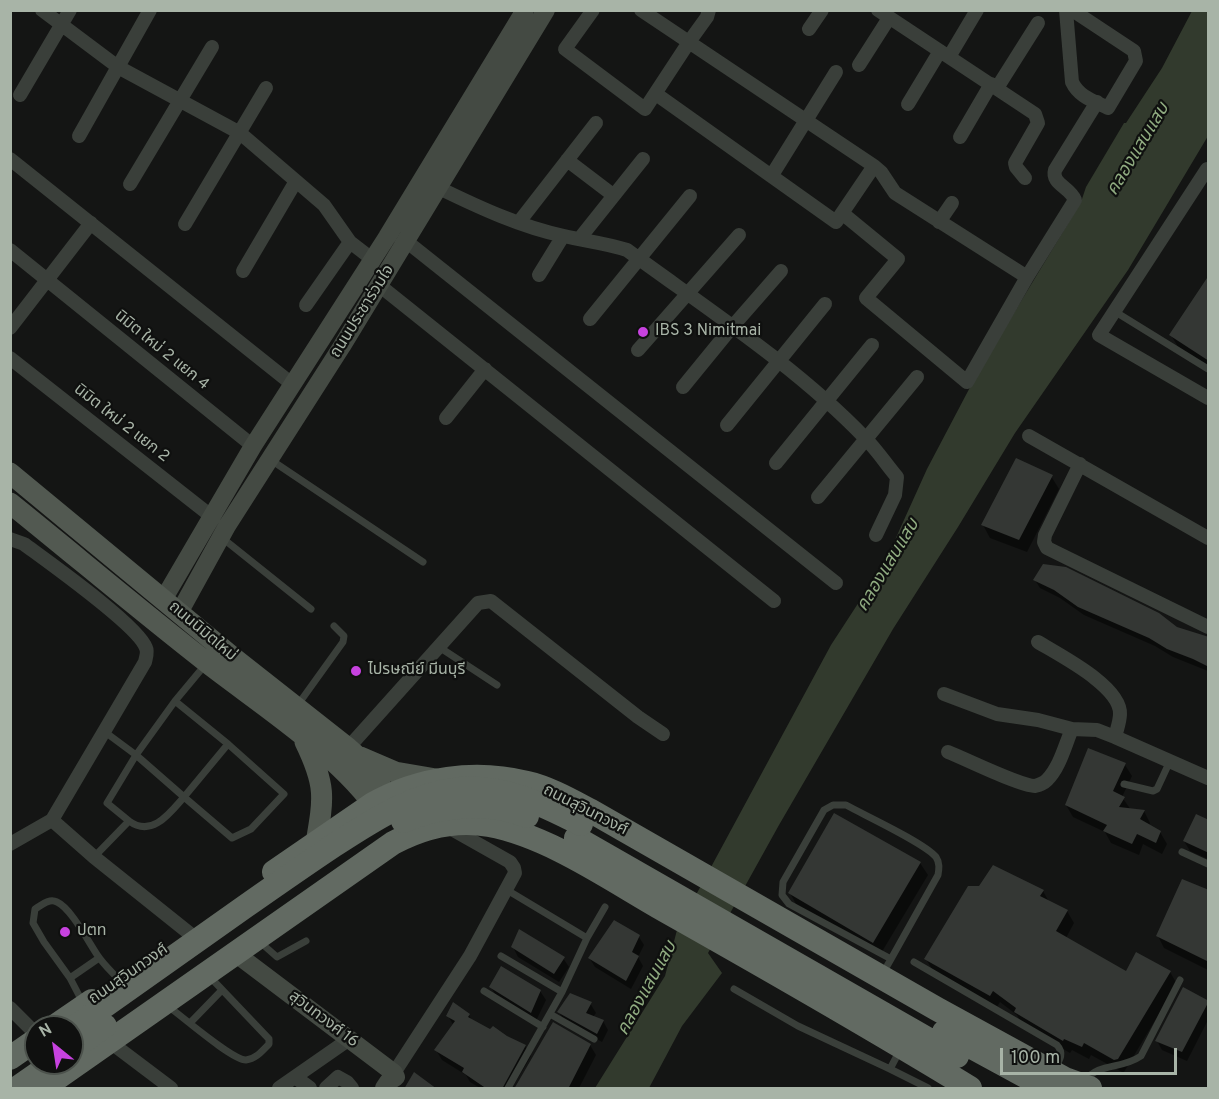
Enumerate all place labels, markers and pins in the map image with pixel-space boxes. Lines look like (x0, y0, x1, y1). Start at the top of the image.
place label: IBS 3 Nimitmai (655, 322, 761, 342)
marker: IBS 3 Nimitmai (636, 325, 650, 339)
place label: ไปรษณีย์ มีนบุรี (368, 661, 465, 681)
marker: ไปรษณีย์ มีนบุรี (349, 664, 363, 678)
place label: ปตท (77, 922, 107, 942)
marker: ปตท (58, 925, 72, 939)

